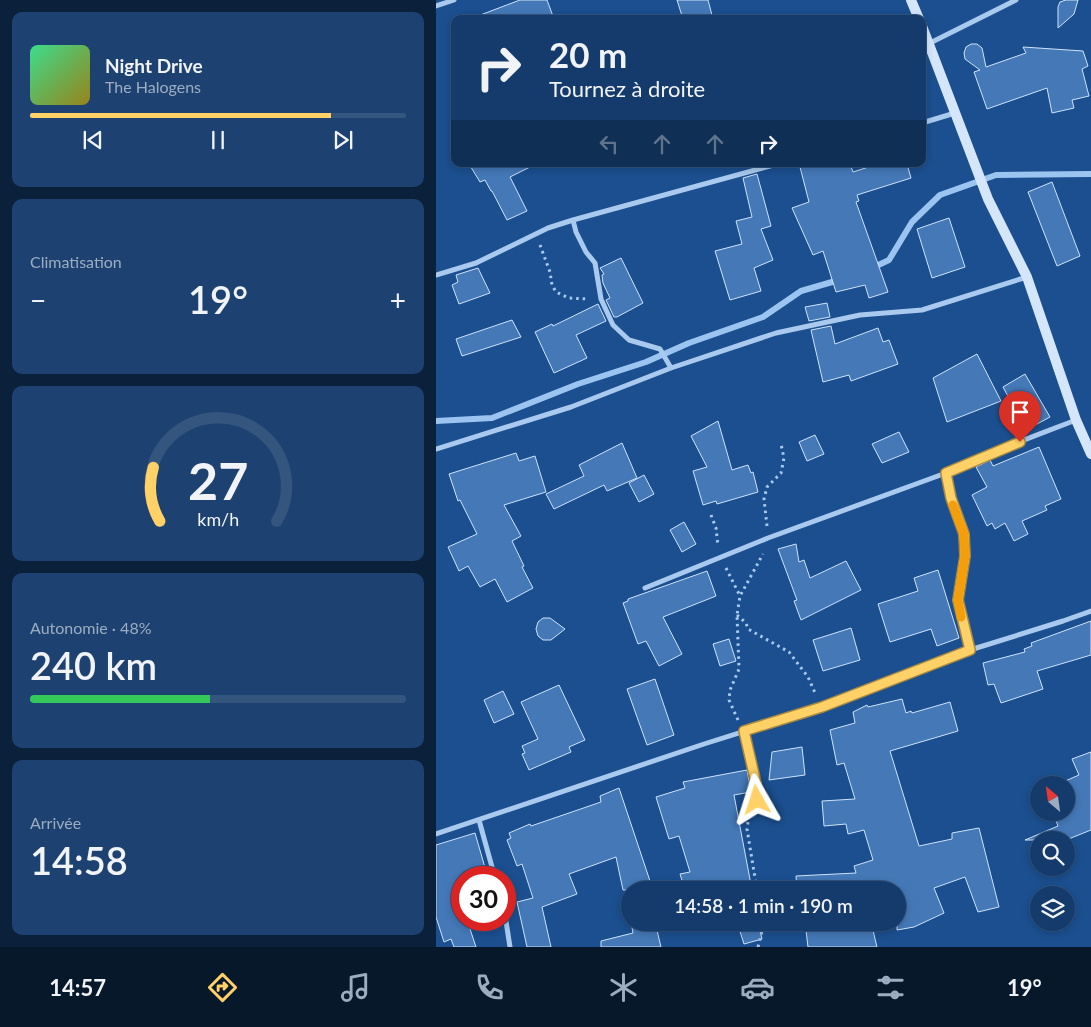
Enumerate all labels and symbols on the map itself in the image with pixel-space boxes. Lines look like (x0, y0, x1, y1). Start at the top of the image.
pin (999, 391, 1041, 442)
position arrow (730, 773, 782, 825)
north arrow (1030, 776, 1075, 821)
speed limit sign: 30 (451, 866, 516, 931)

